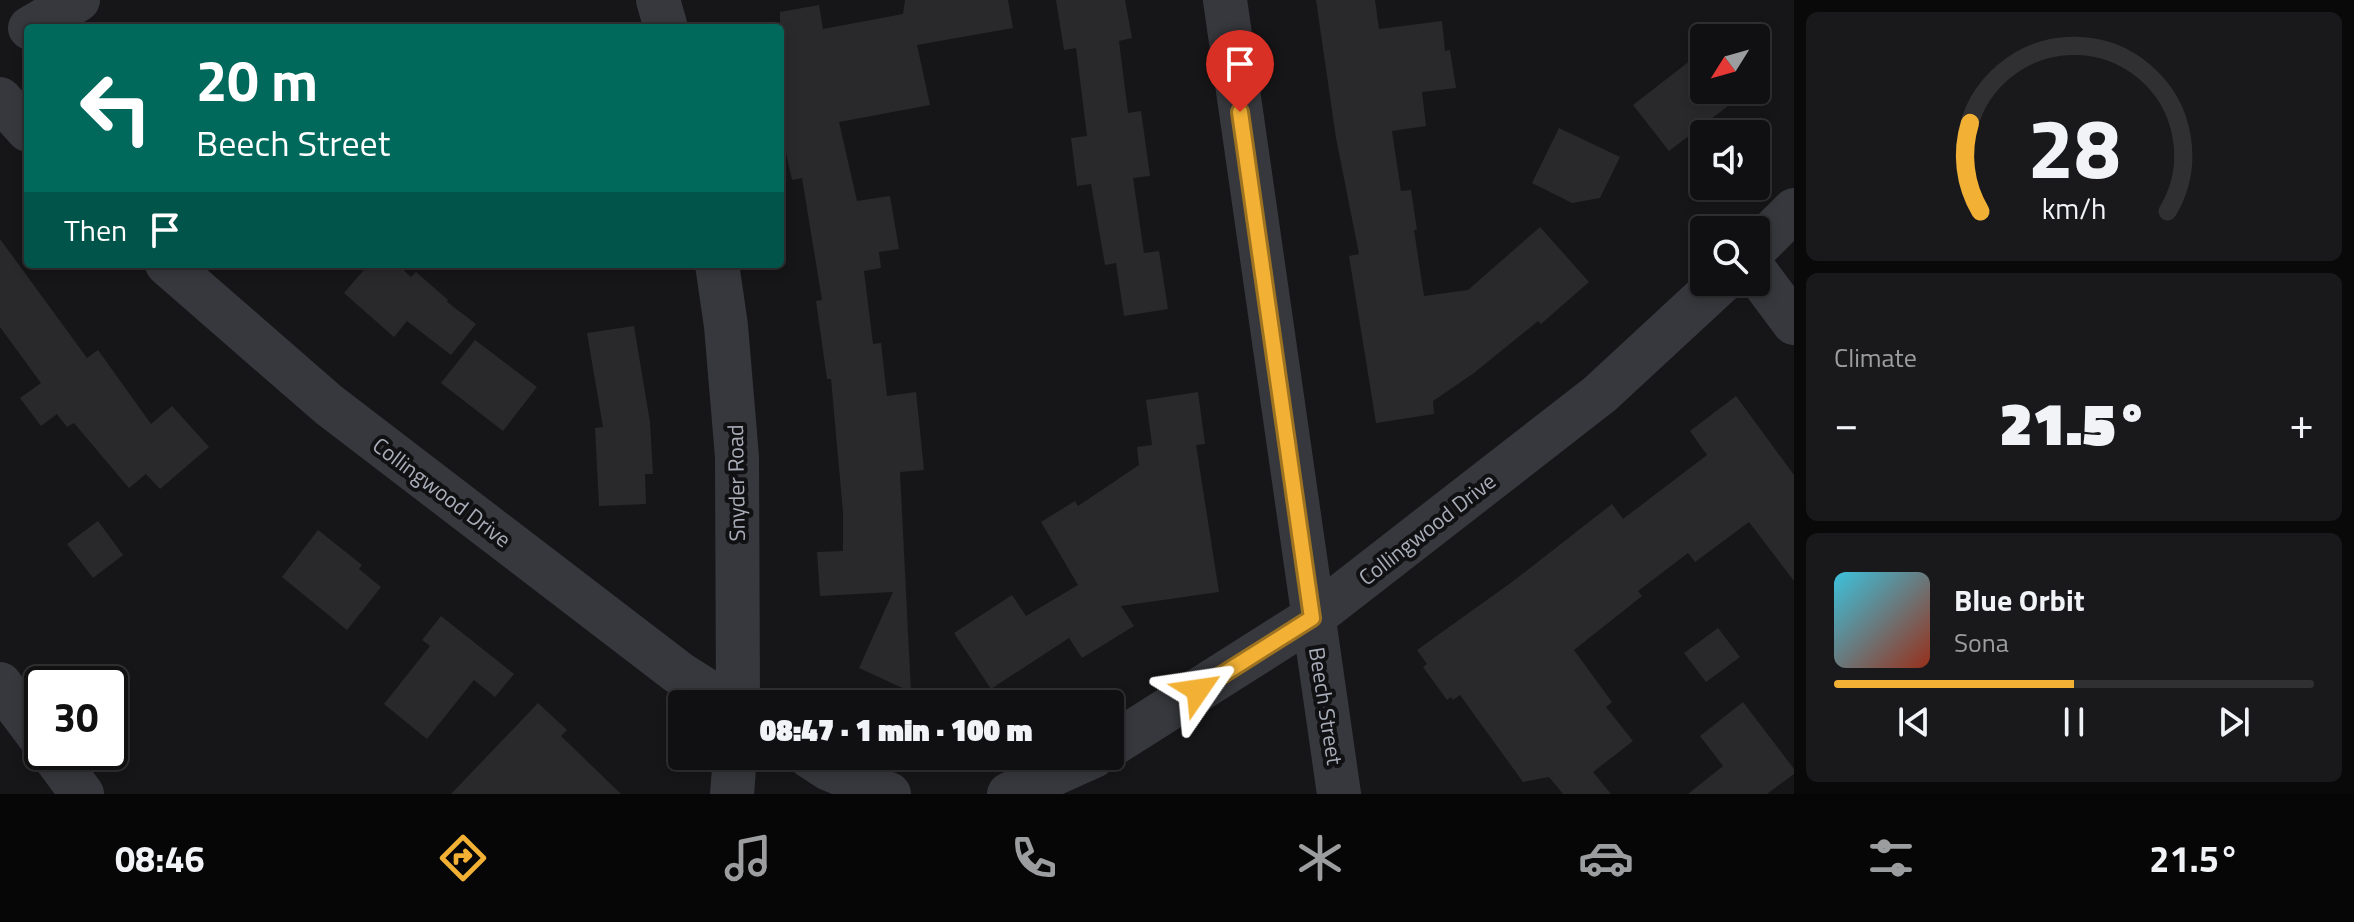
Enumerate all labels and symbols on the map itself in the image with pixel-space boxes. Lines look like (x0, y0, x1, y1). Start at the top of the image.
north arrow (1690, 24, 1770, 104)
pin (1206, 30, 1274, 112)
street label: Snyder Road (718, 424, 754, 542)
street label: Collingwood Drive (366, 428, 518, 556)
street label: Collingwood Drive (1351, 465, 1503, 593)
street label: Beech Street (1300, 645, 1352, 768)
position arrow (1156, 648, 1240, 732)
speed limit sign: 30 (24, 666, 128, 770)

